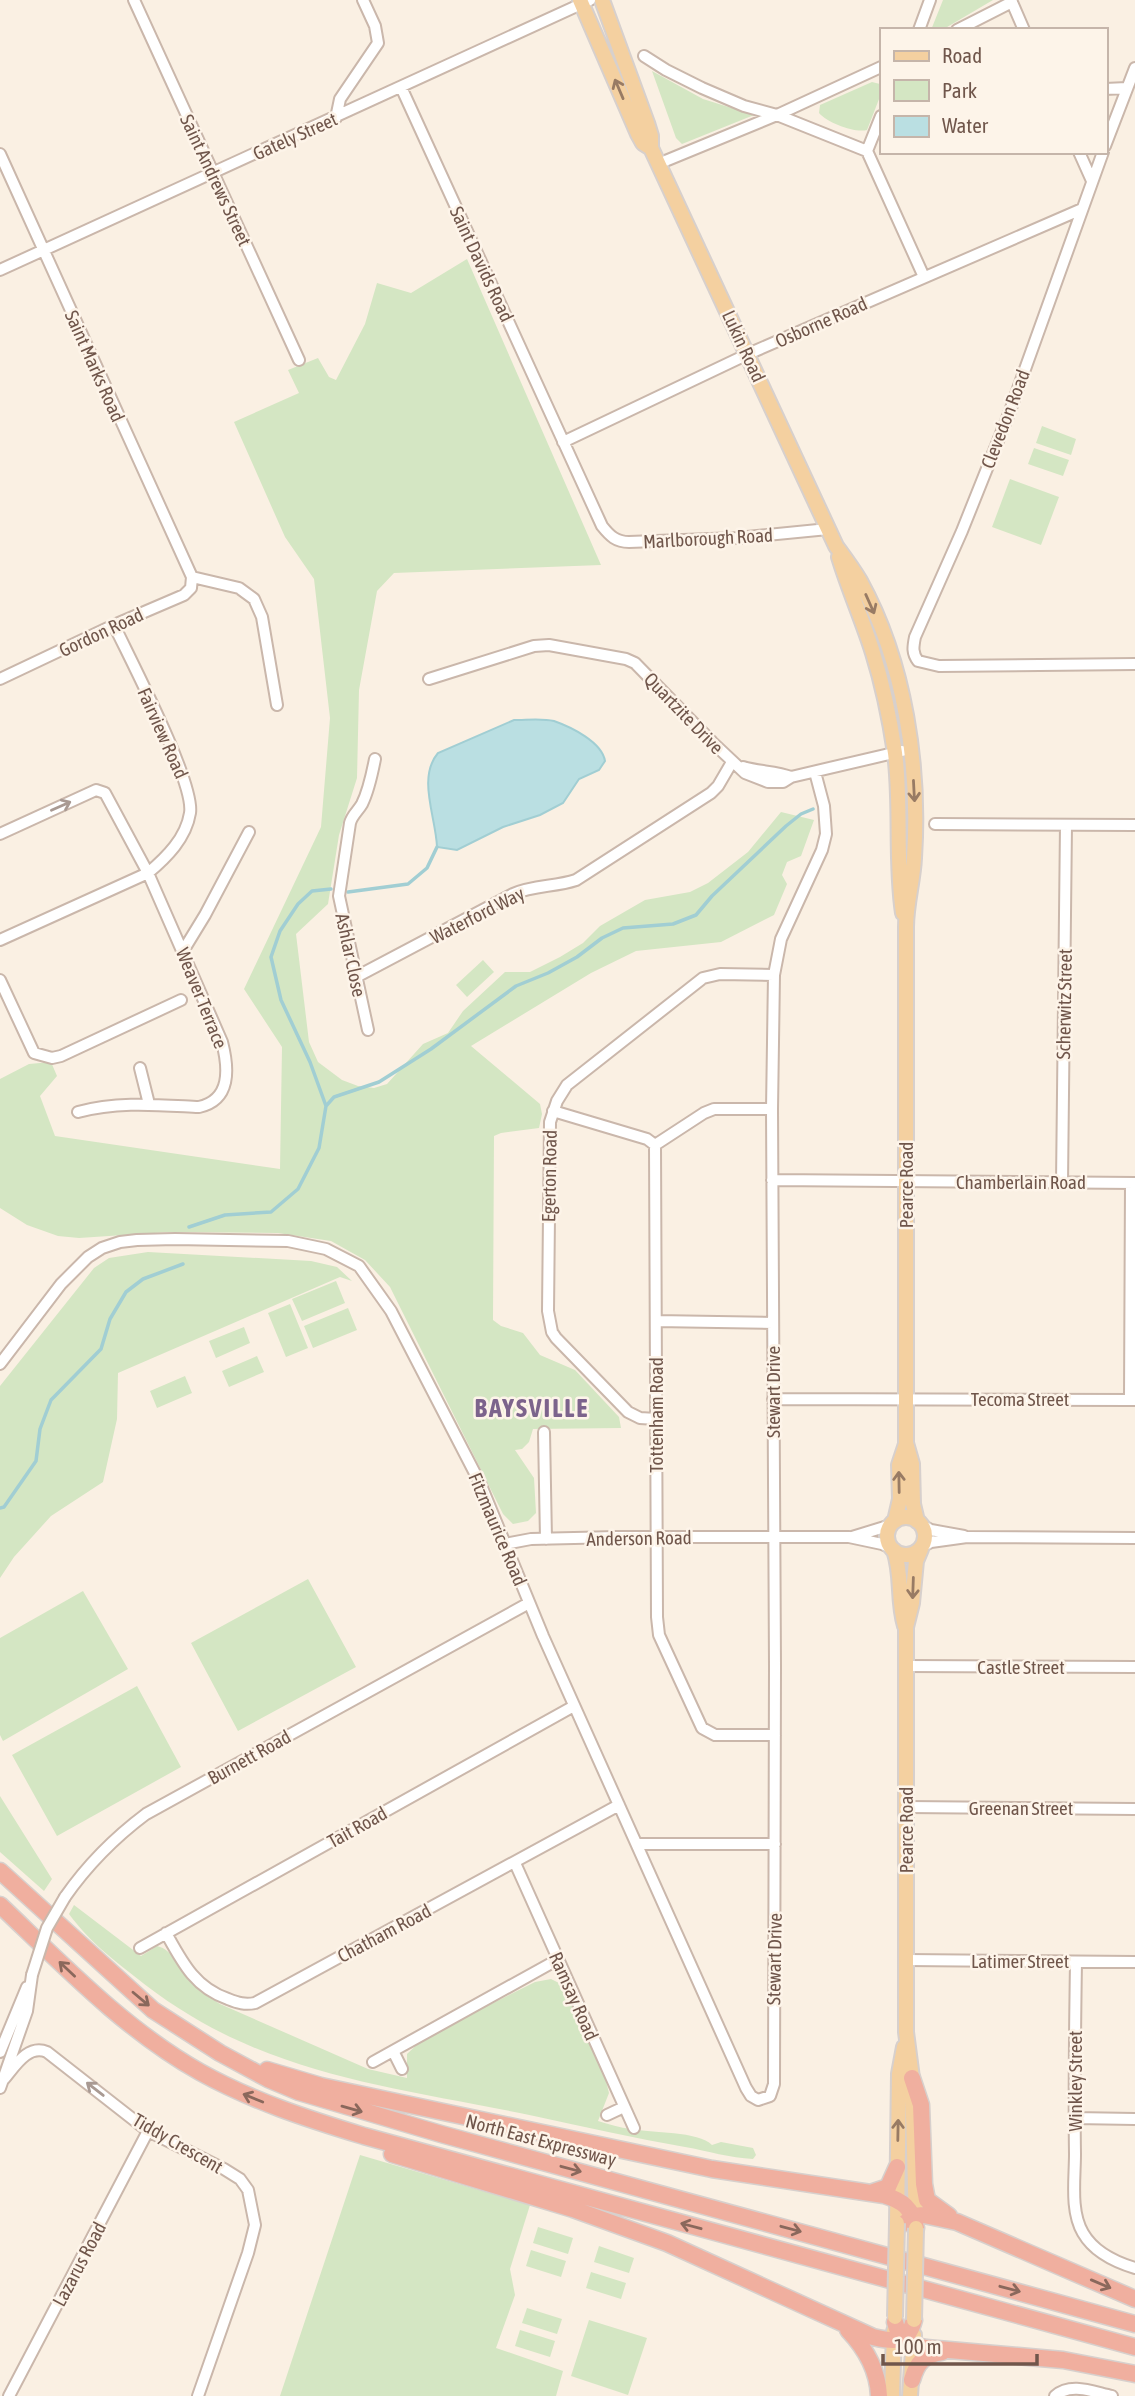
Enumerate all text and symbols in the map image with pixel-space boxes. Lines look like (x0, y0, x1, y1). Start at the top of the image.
legend (880, 28, 1107, 154)
text: Road (942, 43, 982, 67)
text: Park (942, 78, 977, 102)
one-way arrow (611, 79, 624, 101)
street label: Gately Street (250, 108, 340, 164)
street label: Saint Andrews Street (176, 111, 256, 249)
text: Water (942, 113, 989, 137)
street label: Saint Davids Road (446, 203, 518, 325)
street label: Osborne Road (772, 292, 870, 352)
street label: Saint Marks Road (61, 307, 129, 425)
street label: Lukin Road (718, 307, 770, 385)
street label: Clevedon Road (976, 366, 1034, 472)
street label: Marlborough Road (642, 524, 774, 552)
one-way arrow (865, 593, 878, 615)
street label: Gordon Road (55, 603, 147, 661)
street label: Quartzite Drive (640, 668, 728, 758)
street label: Fairview Road (133, 684, 193, 782)
one-way arrow (908, 779, 921, 802)
one-way arrow (50, 799, 71, 812)
street label: Waterford Way (426, 882, 528, 948)
street label: Ashlar Close (331, 911, 371, 999)
street label: Weaver Terrace (172, 945, 232, 1051)
street label: Scherwitz Street (1052, 948, 1076, 1060)
street label: Egerton Road (537, 1130, 561, 1222)
street label: Pearce Road (895, 1142, 917, 1228)
street label: Chamberlain Road (956, 1171, 1086, 1193)
street label: Stewart Drive (762, 1346, 784, 1438)
street label: Tottenham Road (645, 1357, 667, 1473)
street label: Tecoma Street (971, 1388, 1069, 1410)
district label: BAYSVILLE (475, 1393, 589, 1423)
street label: Fitzmaurice Road (464, 1469, 532, 1589)
one-way arrow (893, 1471, 906, 1494)
street label: Anderson Road (586, 1526, 692, 1550)
one-way arrow (906, 1576, 919, 1599)
street label: Castle Street (977, 1656, 1065, 1678)
street label: Burnett Road (204, 1725, 294, 1789)
street label: Pearce Road (895, 1787, 917, 1873)
street label: Greenan Street (969, 1797, 1073, 1819)
street label: Tait Road (323, 1802, 391, 1852)
street label: Chatham Road (334, 1899, 434, 1967)
street label: Stewart Drive (762, 1913, 786, 2005)
street label: Ramsay Road (545, 1948, 603, 2044)
street label: Latimer Street (971, 1950, 1069, 1972)
one-way arrow (58, 1961, 76, 1977)
one-way arrow (132, 1991, 150, 2007)
street label: Winkley Street (1064, 2030, 1086, 2132)
one-way arrow (86, 2082, 104, 2097)
one-way arrow (243, 2091, 265, 2104)
one-way arrow (341, 2103, 363, 2116)
street label: Tiddy Crescent (129, 2108, 227, 2178)
street label: North East Expressway (463, 2109, 619, 2171)
one-way arrow (891, 2119, 904, 2142)
one-way arrow (560, 2164, 582, 2177)
street label: Lazarus Road (48, 2218, 110, 2310)
one-way arrow (680, 2218, 702, 2231)
one-way arrow (780, 2224, 802, 2237)
one-way arrow (1089, 2278, 1111, 2291)
one-way arrow (999, 2284, 1021, 2297)
scale bar (883, 2322, 1037, 2366)
text: 100 m (894, 2334, 942, 2358)

